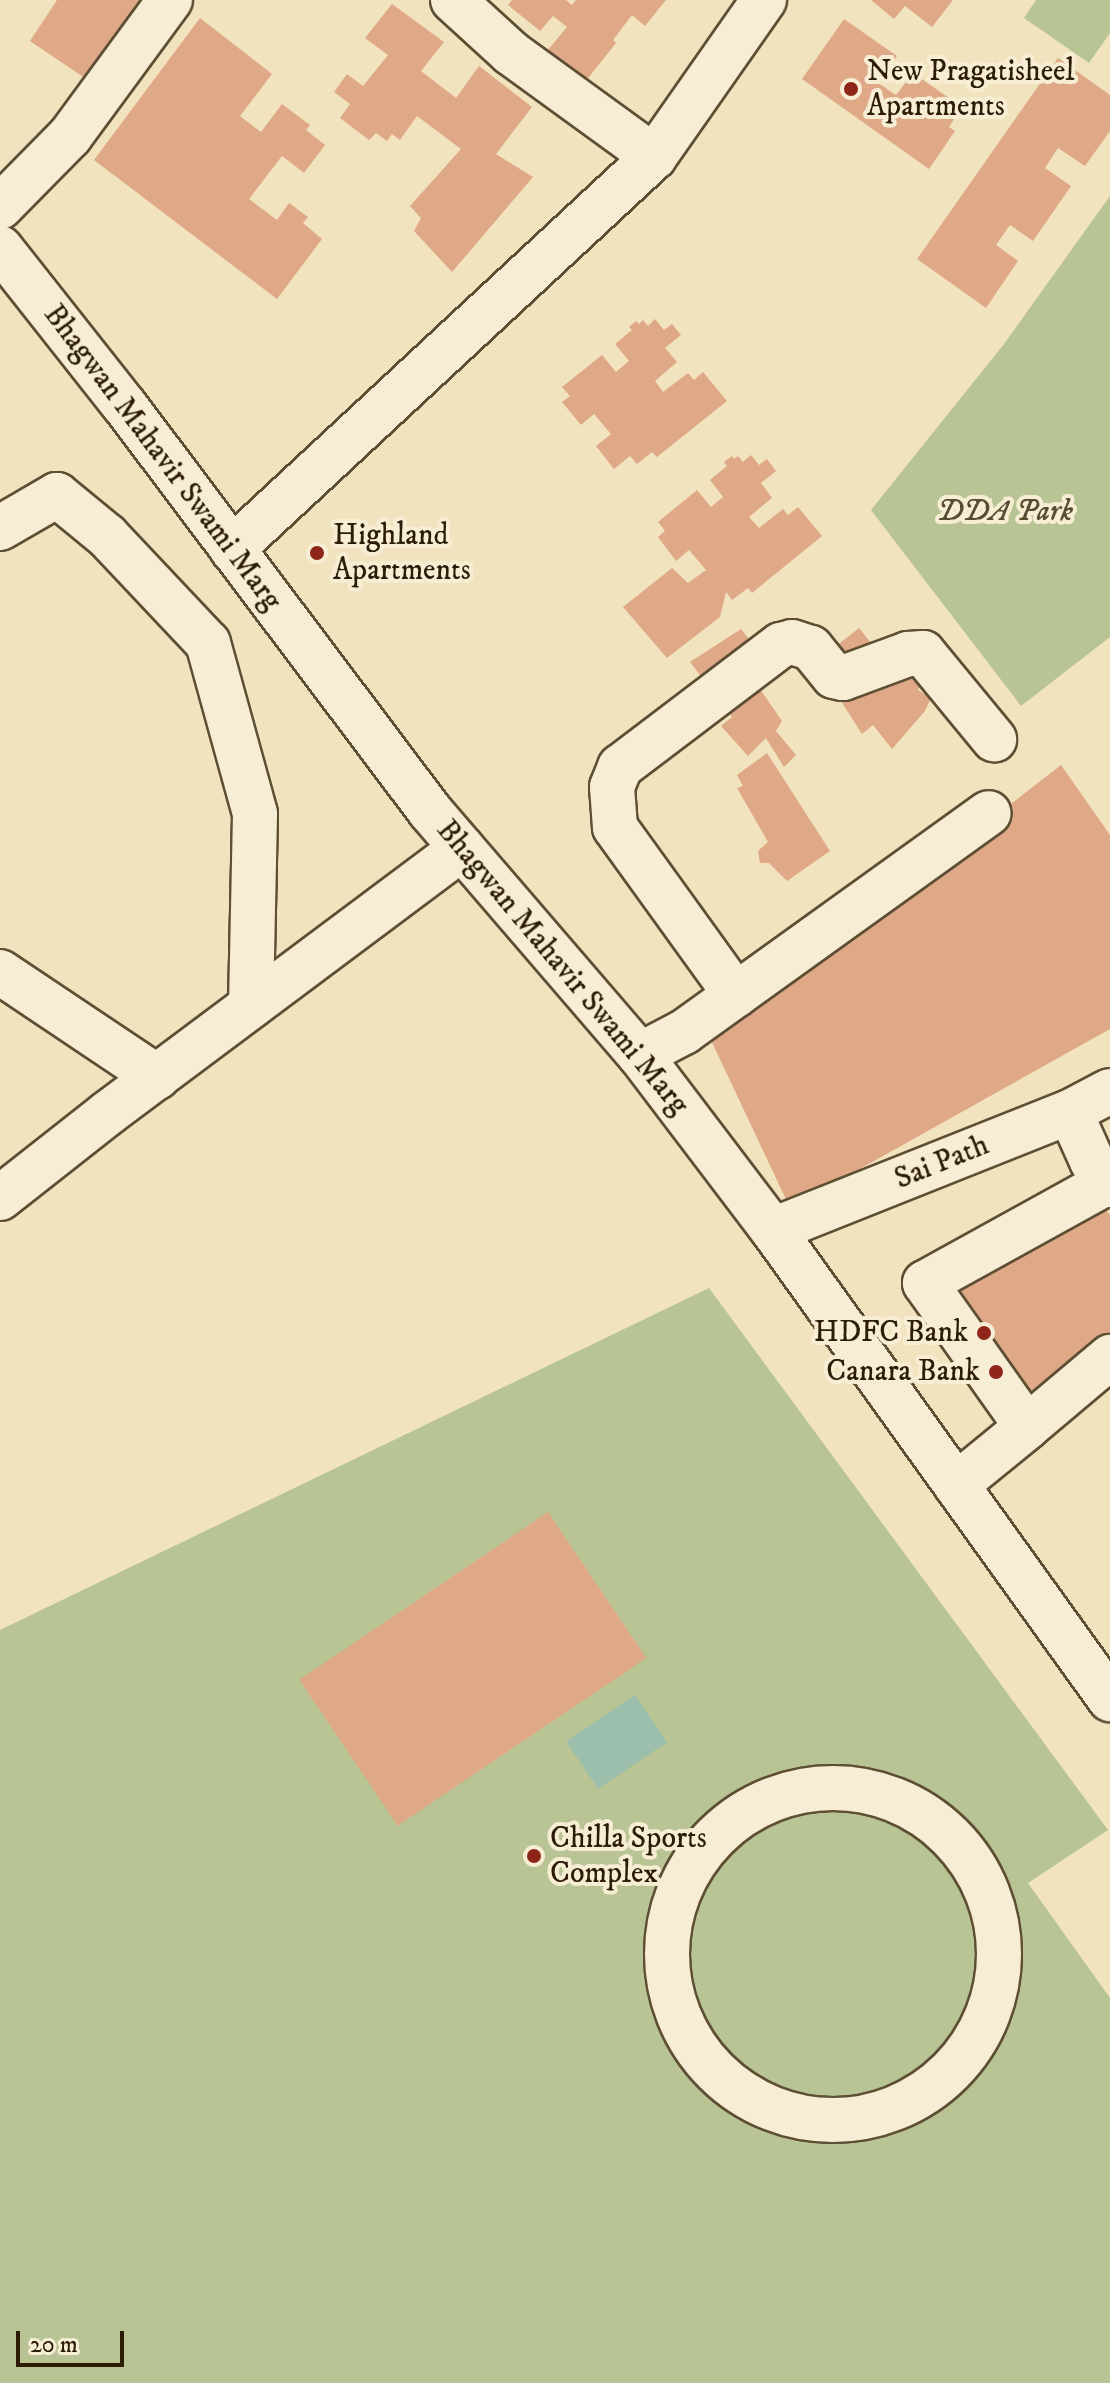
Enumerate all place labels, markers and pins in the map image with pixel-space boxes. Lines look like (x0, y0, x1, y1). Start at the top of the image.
place label: New Pragatisheel Apartments (867, 54, 1075, 124)
marker: New Pragatisheel Apartments (842, 80, 860, 98)
place label: Highland Apartments (333, 518, 471, 588)
marker: Highland Apartments (308, 544, 326, 562)
place label: HDFC Bank (814, 1315, 968, 1351)
marker: HDFC Bank (975, 1324, 993, 1342)
place label: Canara Bank (826, 1354, 980, 1390)
marker: Canara Bank (987, 1363, 1005, 1381)
place label: Chilla Sports Complex (550, 1821, 707, 1892)
marker: Chilla Sports Complex (525, 1847, 543, 1865)

